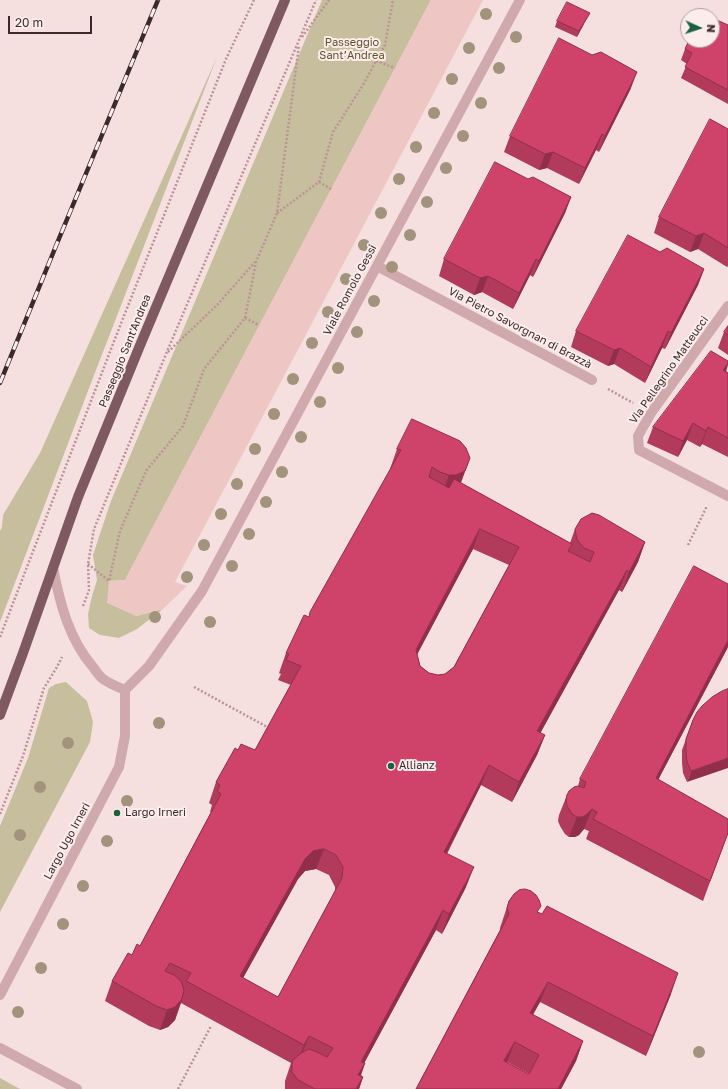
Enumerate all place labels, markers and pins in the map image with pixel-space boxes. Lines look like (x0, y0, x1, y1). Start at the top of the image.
place label: Allianz (399, 759, 435, 773)
marker: Allianz (386, 761, 396, 771)
place label: Largo Irneri (125, 806, 186, 820)
marker: Largo Irneri (112, 808, 122, 818)

